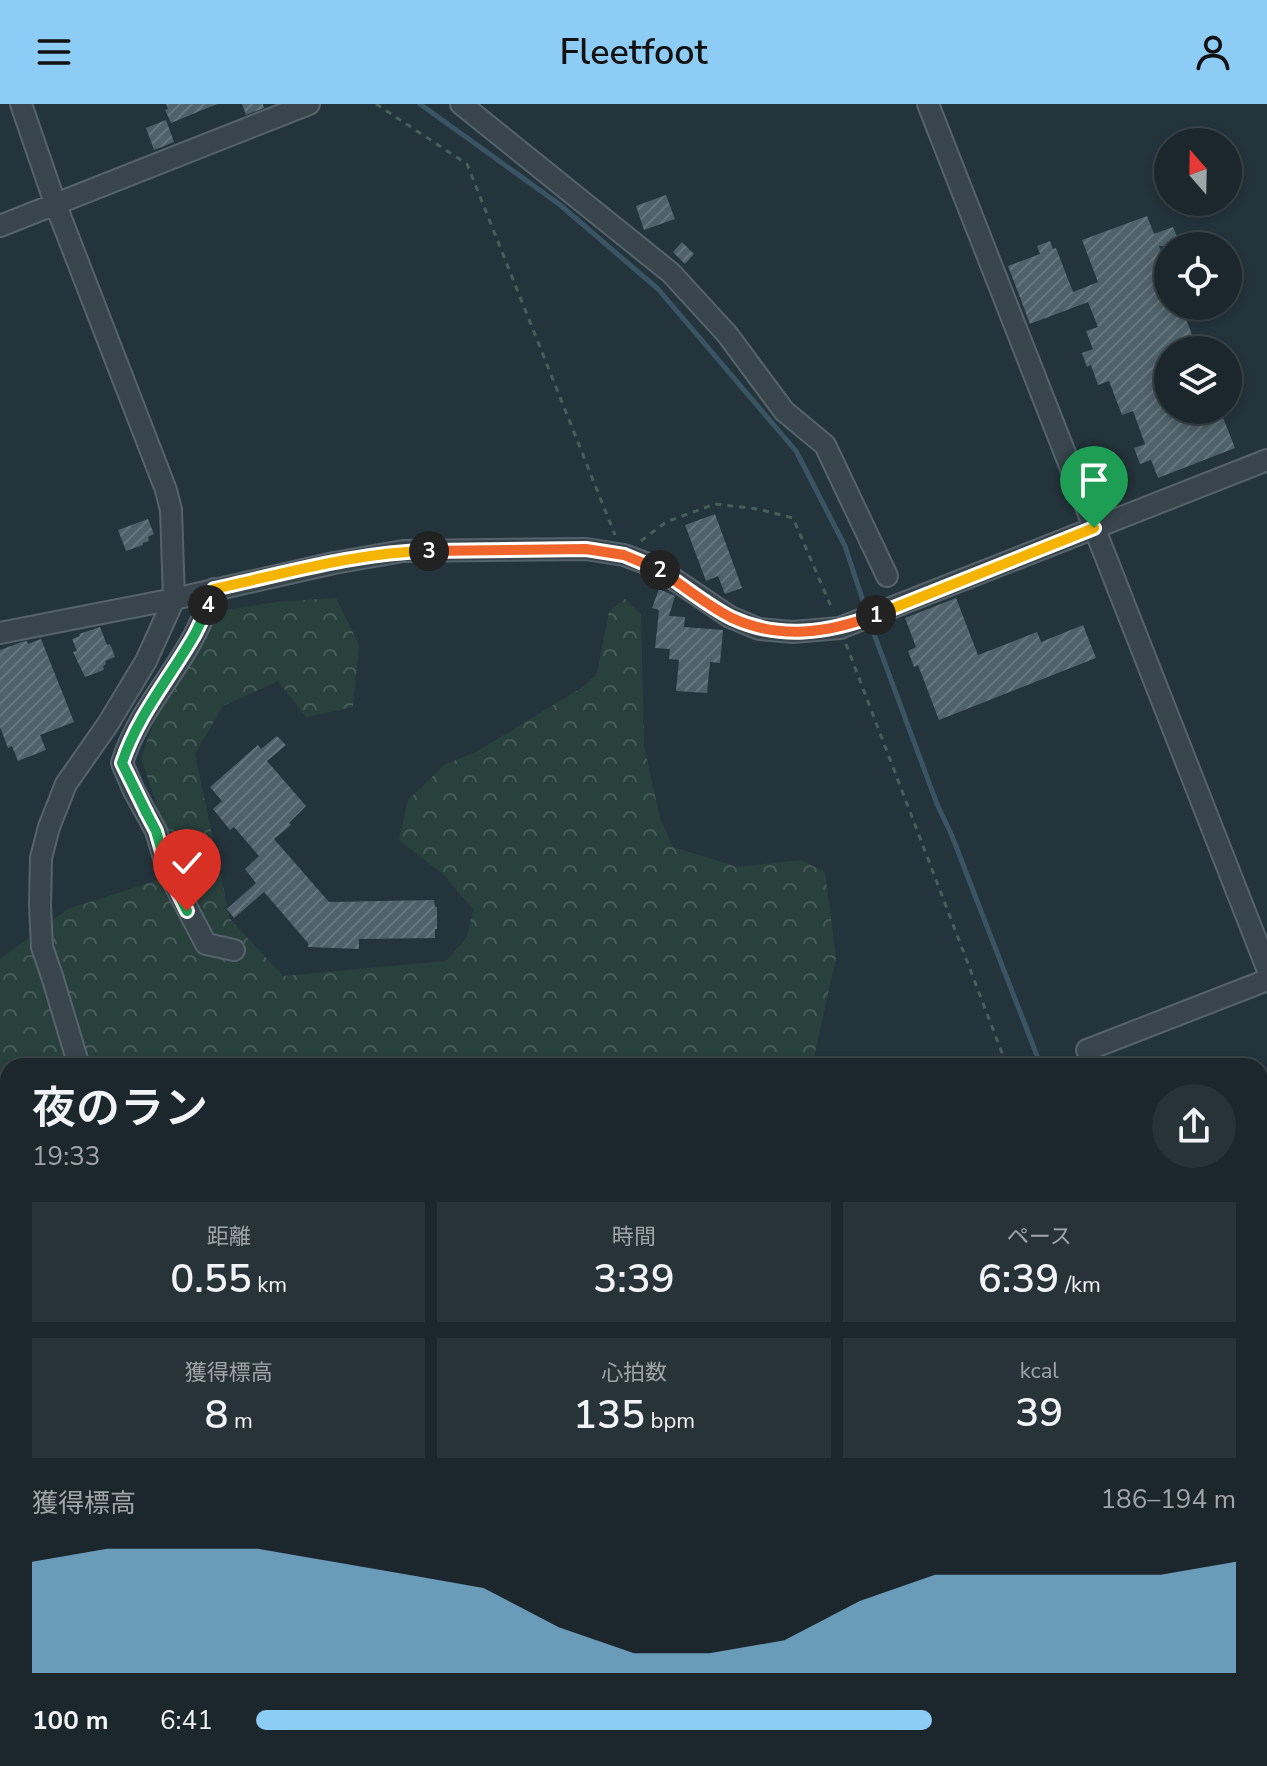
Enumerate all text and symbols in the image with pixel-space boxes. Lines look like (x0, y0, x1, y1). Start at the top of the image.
text: Fleetfoot (559, 28, 708, 77)
icon: menu (32, 30, 76, 74)
icon: person (1191, 30, 1235, 74)
north arrow (1154, 128, 1242, 216)
map controls (1154, 128, 1242, 424)
button: locate (1154, 232, 1242, 320)
button: layers (1154, 336, 1242, 424)
pin (1060, 446, 1128, 528)
icon: arrive (1072, 458, 1116, 502)
pin: 3 (409, 531, 449, 571)
text: 3 (422, 536, 436, 566)
pin: 2 (640, 550, 680, 590)
text: 2 (653, 555, 667, 585)
pin: 4 (188, 585, 228, 625)
text: 4 (201, 590, 215, 620)
pin: 1 (856, 595, 896, 635)
text: 1 (869, 600, 883, 630)
pin (153, 829, 221, 911)
icon: check (165, 841, 209, 885)
text: 夜のラン (32, 1079, 208, 1139)
button: share (1152, 1084, 1236, 1168)
text: 19:33 (32, 1139, 100, 1174)
text: 距離 (207, 1222, 251, 1252)
text: 時間 (612, 1222, 656, 1252)
text: ペース (1007, 1222, 1072, 1252)
text: 0.55 (170, 1252, 252, 1306)
text: 3:39 (593, 1252, 675, 1306)
text: 6:39 (978, 1252, 1059, 1306)
text: km (252, 1270, 287, 1300)
text: /km (1059, 1270, 1101, 1300)
text: kcal (1020, 1356, 1059, 1386)
text: 獲得標高 (185, 1358, 273, 1388)
text: 心拍数 (601, 1358, 667, 1388)
text: 39 (1015, 1386, 1063, 1440)
text: 8 (204, 1388, 228, 1442)
text: 135 (573, 1388, 645, 1442)
text: m (228, 1406, 253, 1436)
text: bpm (645, 1406, 695, 1436)
text: 186–194 m (1100, 1482, 1236, 1517)
text: 獲得標高 (32, 1486, 136, 1521)
text: 100 m (32, 1703, 109, 1738)
text: 6:41 (160, 1703, 213, 1738)

